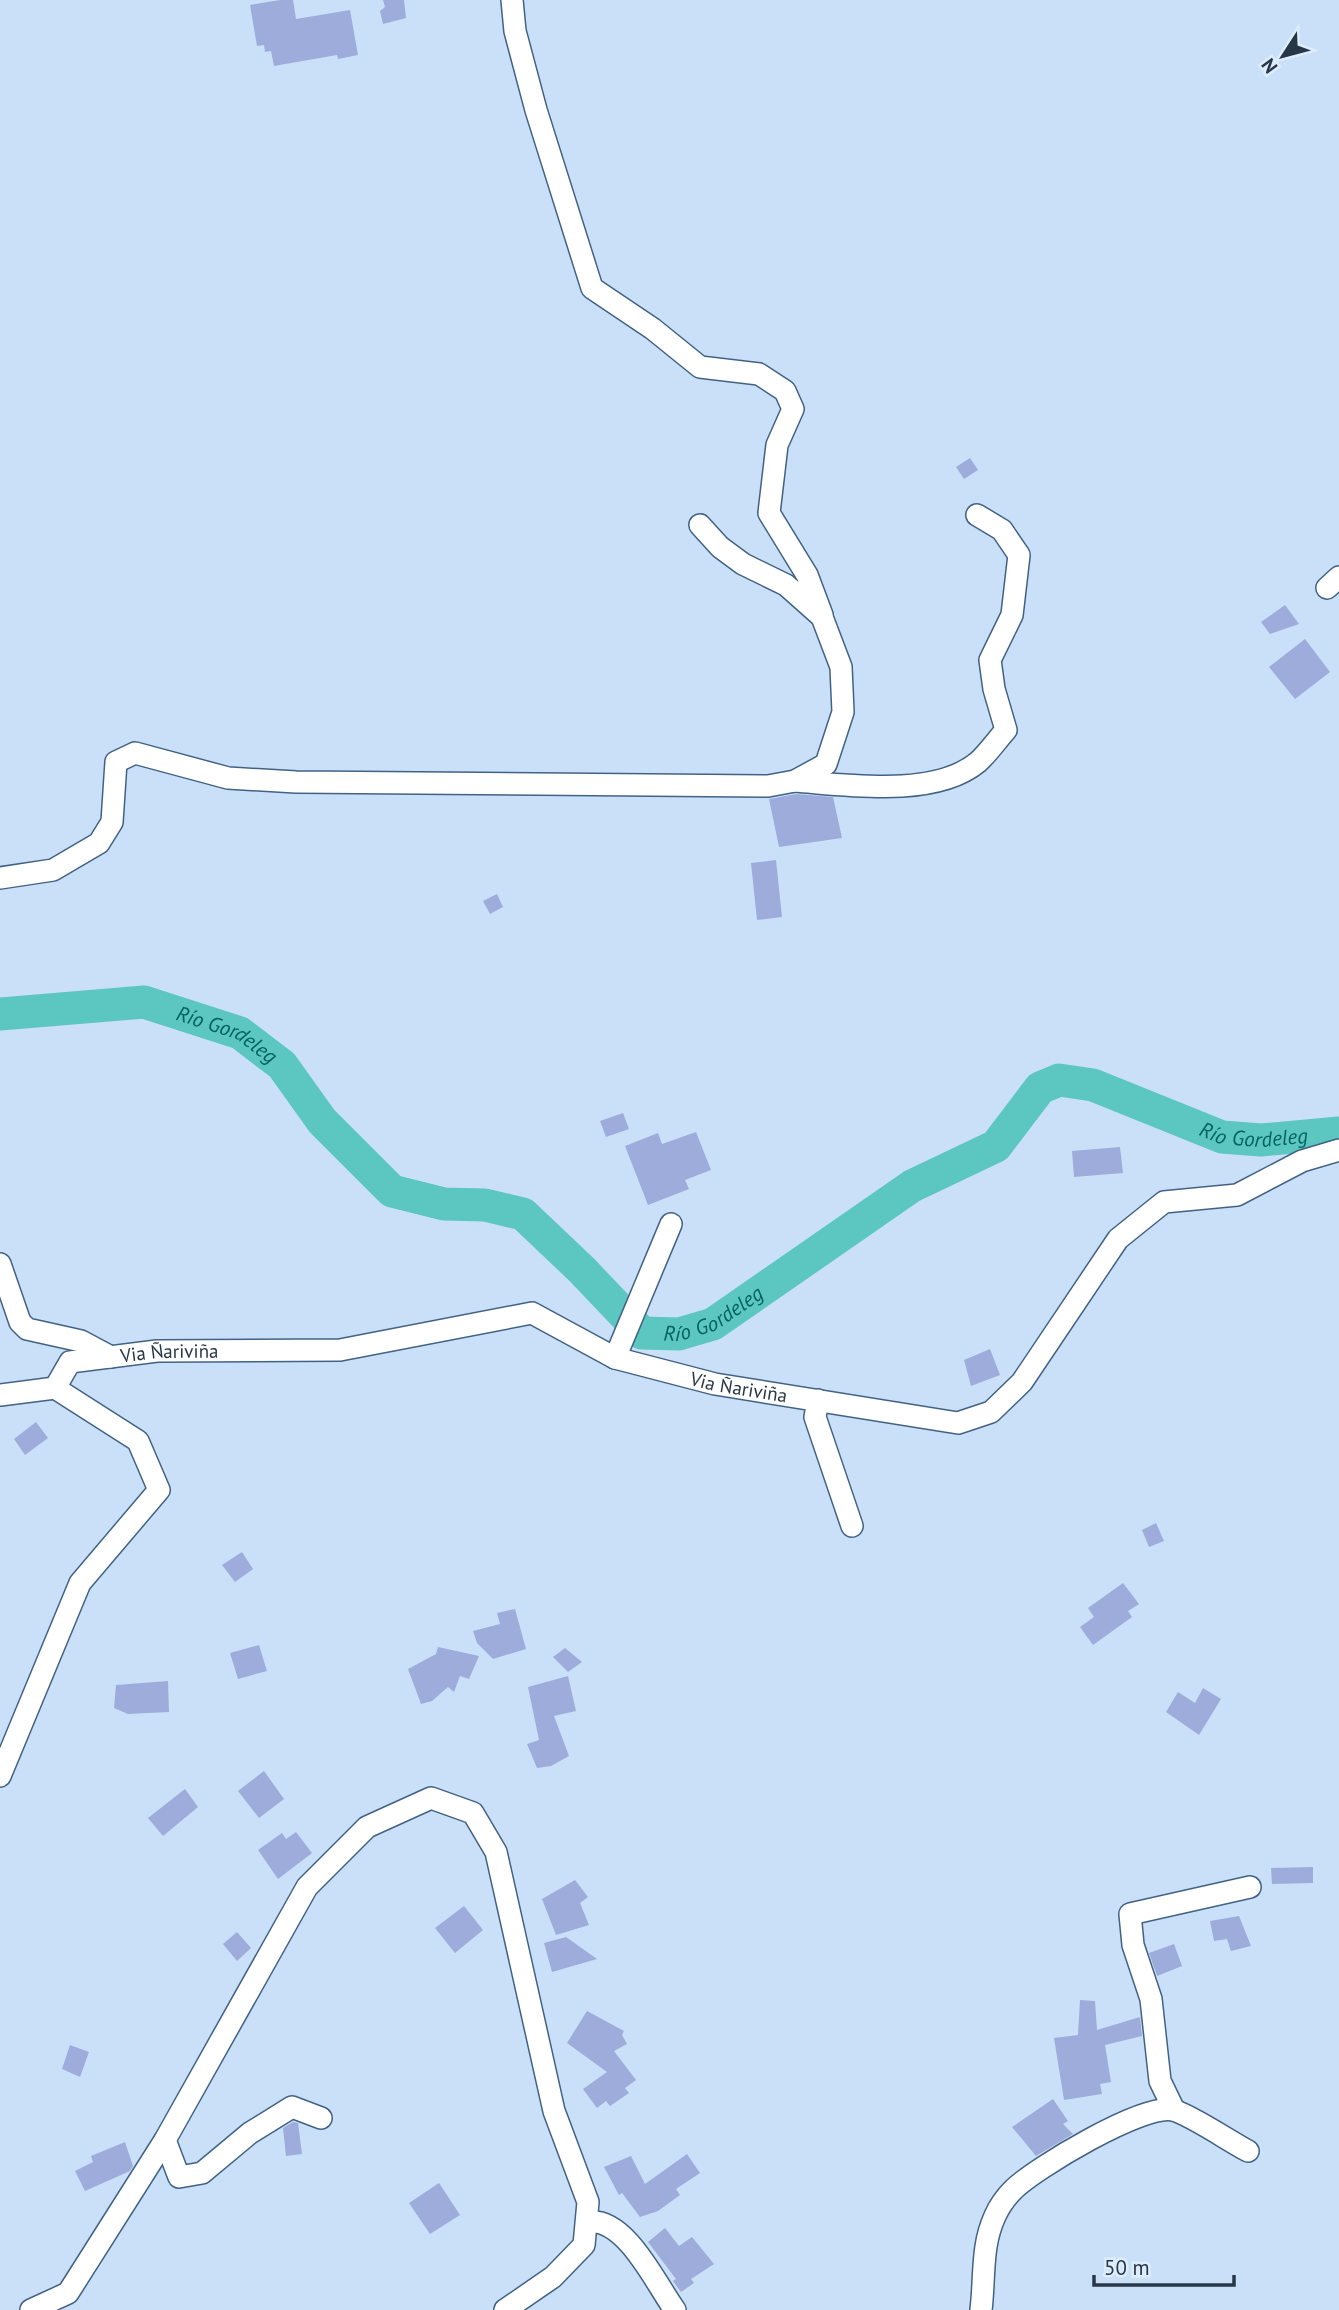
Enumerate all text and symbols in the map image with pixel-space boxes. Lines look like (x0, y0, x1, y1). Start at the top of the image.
north arrow (1248, 21, 1318, 91)
text: N (1256, 54, 1283, 78)
water label: Río Gordeleg (173, 999, 283, 1070)
water label: Río Gordeleg (1196, 1115, 1309, 1153)
water label: Río Gordeleg (663, 1279, 768, 1347)
street label: Via Ñariviña (118, 1338, 219, 1368)
street label: Via Ñariviña (687, 1366, 789, 1407)
scale bar (1094, 2244, 1234, 2288)
text: 50 m (1104, 2254, 1150, 2281)

